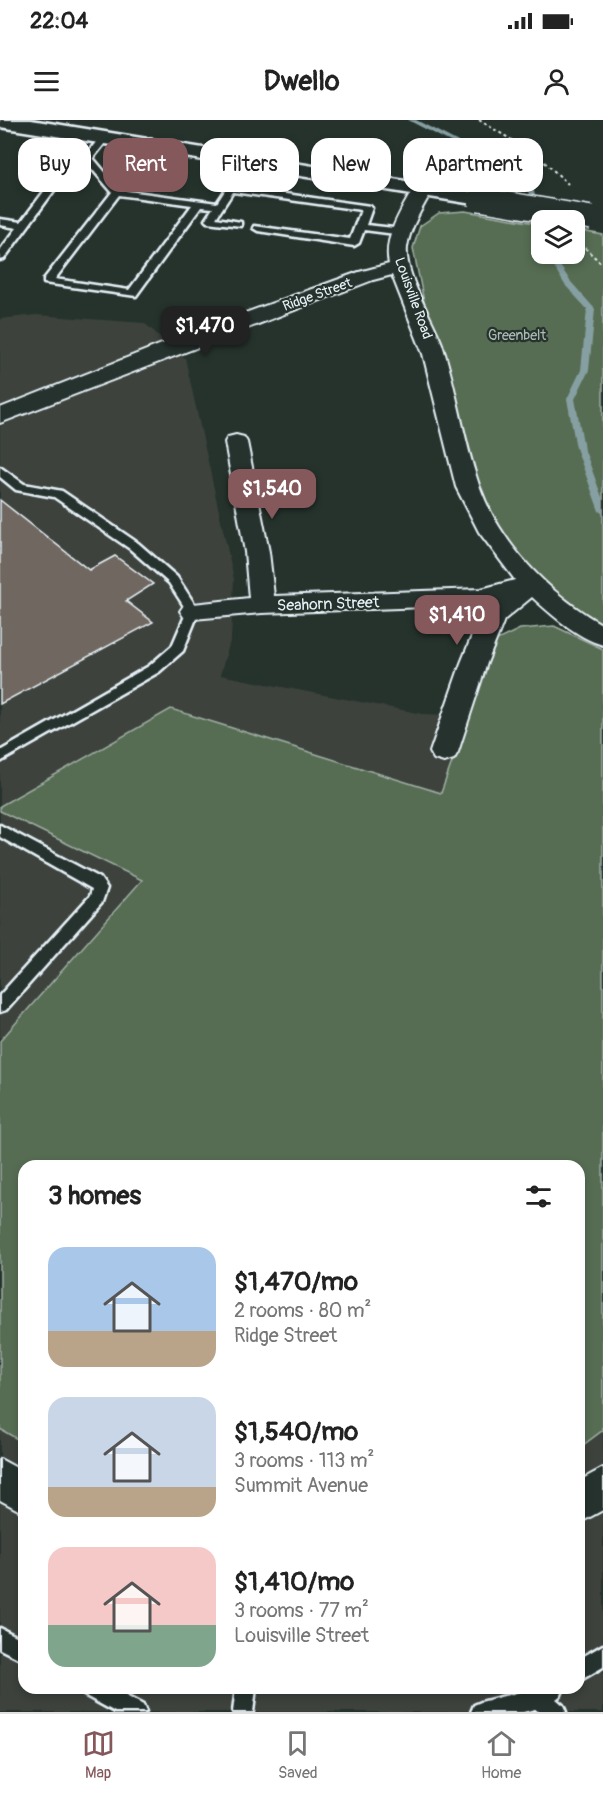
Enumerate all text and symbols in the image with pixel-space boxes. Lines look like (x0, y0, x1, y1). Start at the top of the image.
text: 22:04 (30, 7, 88, 35)
icon: menu (30, 65, 63, 98)
text: Dwello (264, 65, 339, 98)
icon: person (540, 65, 573, 98)
chip: Buy (18, 138, 91, 192)
chip: Rent (103, 138, 188, 192)
chip: Filters (200, 138, 299, 192)
chip: New (311, 138, 391, 192)
chip: Apartment (403, 138, 543, 192)
map controls (531, 210, 585, 264)
button: layers (531, 210, 585, 264)
street label: Louisville Road (391, 255, 436, 341)
street label: Ridge Street (280, 274, 354, 315)
pin: $1,470 (156, 306, 254, 357)
text: $1,470 (175, 313, 235, 338)
park label: Greenbelt (488, 327, 546, 344)
pin: $1,540 (223, 469, 321, 520)
text: $1,540 (242, 476, 302, 501)
street label: Seahorn Street (277, 592, 380, 616)
pin: $1,410 (408, 595, 506, 646)
text: $1,410 (429, 602, 485, 627)
text: 3 homes (48, 1180, 141, 1212)
icon: filters (522, 1180, 555, 1213)
text: $1,470/mo (234, 1266, 358, 1298)
icon: home (96, 1271, 168, 1343)
text: 2 rooms · 80 m² (234, 1298, 371, 1323)
text: Ridge Street (234, 1323, 337, 1348)
text: $1,540/mo (234, 1416, 358, 1448)
icon: home (96, 1421, 168, 1493)
text: 3 rooms · 113 m² (234, 1448, 374, 1473)
text: Summit Avenue (234, 1473, 368, 1498)
text: $1,410/mo (234, 1566, 354, 1598)
icon: home (96, 1571, 168, 1643)
text: 3 rooms · 77 m² (234, 1598, 369, 1623)
text: Louisville Street (234, 1623, 369, 1648)
tab: Map (82, 1727, 115, 1783)
tab: Saved (278, 1727, 318, 1783)
tab: Home (481, 1727, 521, 1783)

